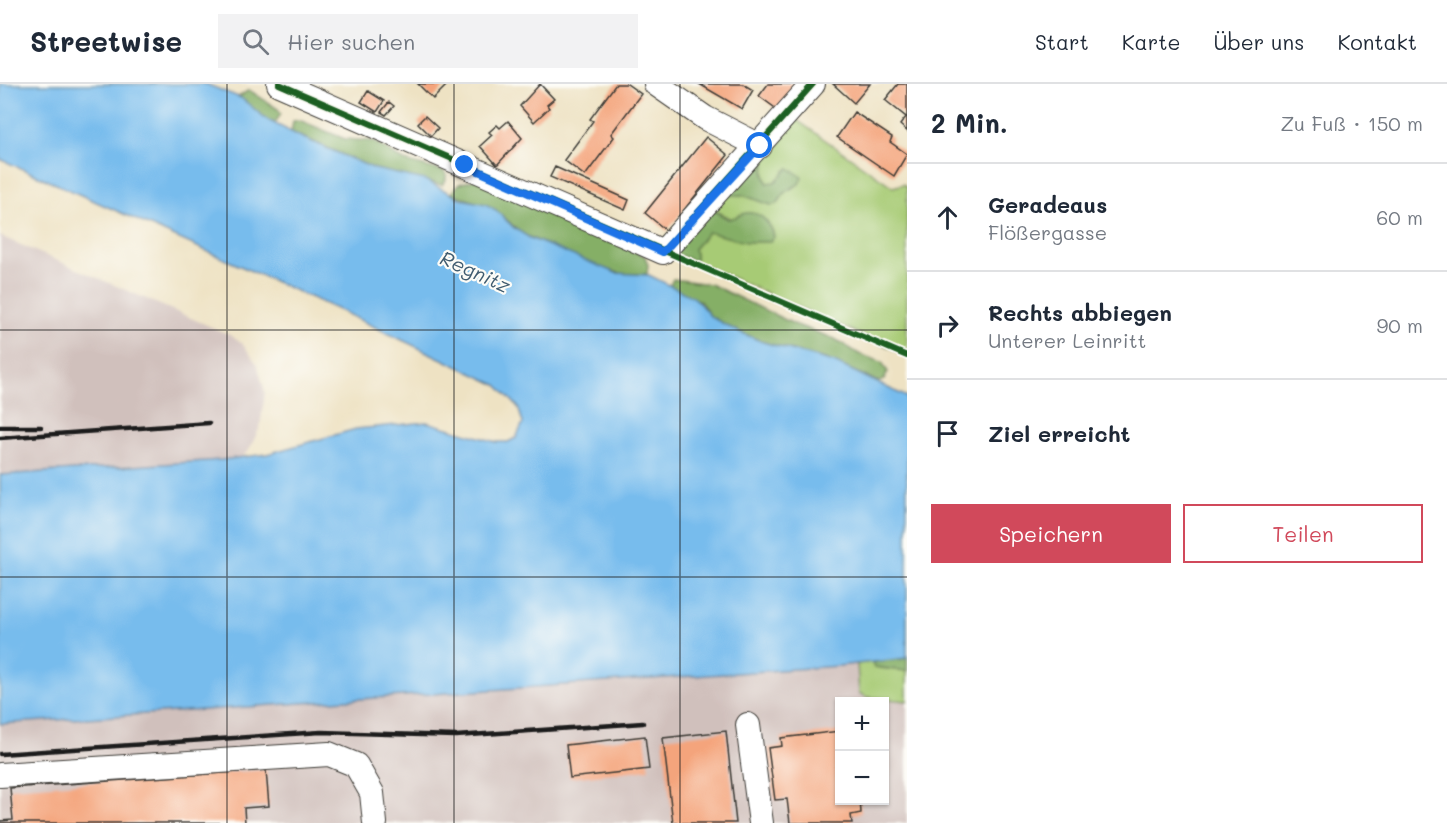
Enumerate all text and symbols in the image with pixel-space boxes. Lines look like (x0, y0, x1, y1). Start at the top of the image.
search box (218, 14, 638, 68)
text: Streetwise (30, 23, 182, 59)
icon: search (239, 25, 272, 58)
text: Hier suchen (287, 27, 415, 56)
text: Start (1035, 28, 1089, 55)
text: Karte (1122, 28, 1180, 55)
text: Über uns (1213, 28, 1304, 55)
text: Kontakt (1337, 28, 1417, 55)
text: 2 Min. (931, 106, 1008, 140)
text: Zu Fuß · 150 m (1281, 110, 1423, 136)
route start (746, 132, 772, 158)
route end (451, 151, 477, 177)
text: Geradeaus (988, 190, 1107, 219)
icon: ahead (931, 201, 964, 234)
text: 60 m (1376, 204, 1423, 230)
text: Flößergasse (988, 219, 1107, 245)
water label: Regnitz (436, 244, 515, 298)
text: Rechts abbiegen (988, 298, 1172, 327)
icon: right (931, 309, 964, 342)
text: 90 m (1377, 312, 1423, 338)
text: Unterer Leinritt (988, 327, 1146, 353)
icon: arrive (931, 417, 964, 450)
text: Ziel erreicht (988, 419, 1130, 448)
button: Speichern (931, 504, 1171, 563)
button: Teilen (1183, 504, 1423, 563)
map controls (835, 697, 889, 805)
button: + (835, 697, 889, 751)
button: − (835, 751, 889, 805)

